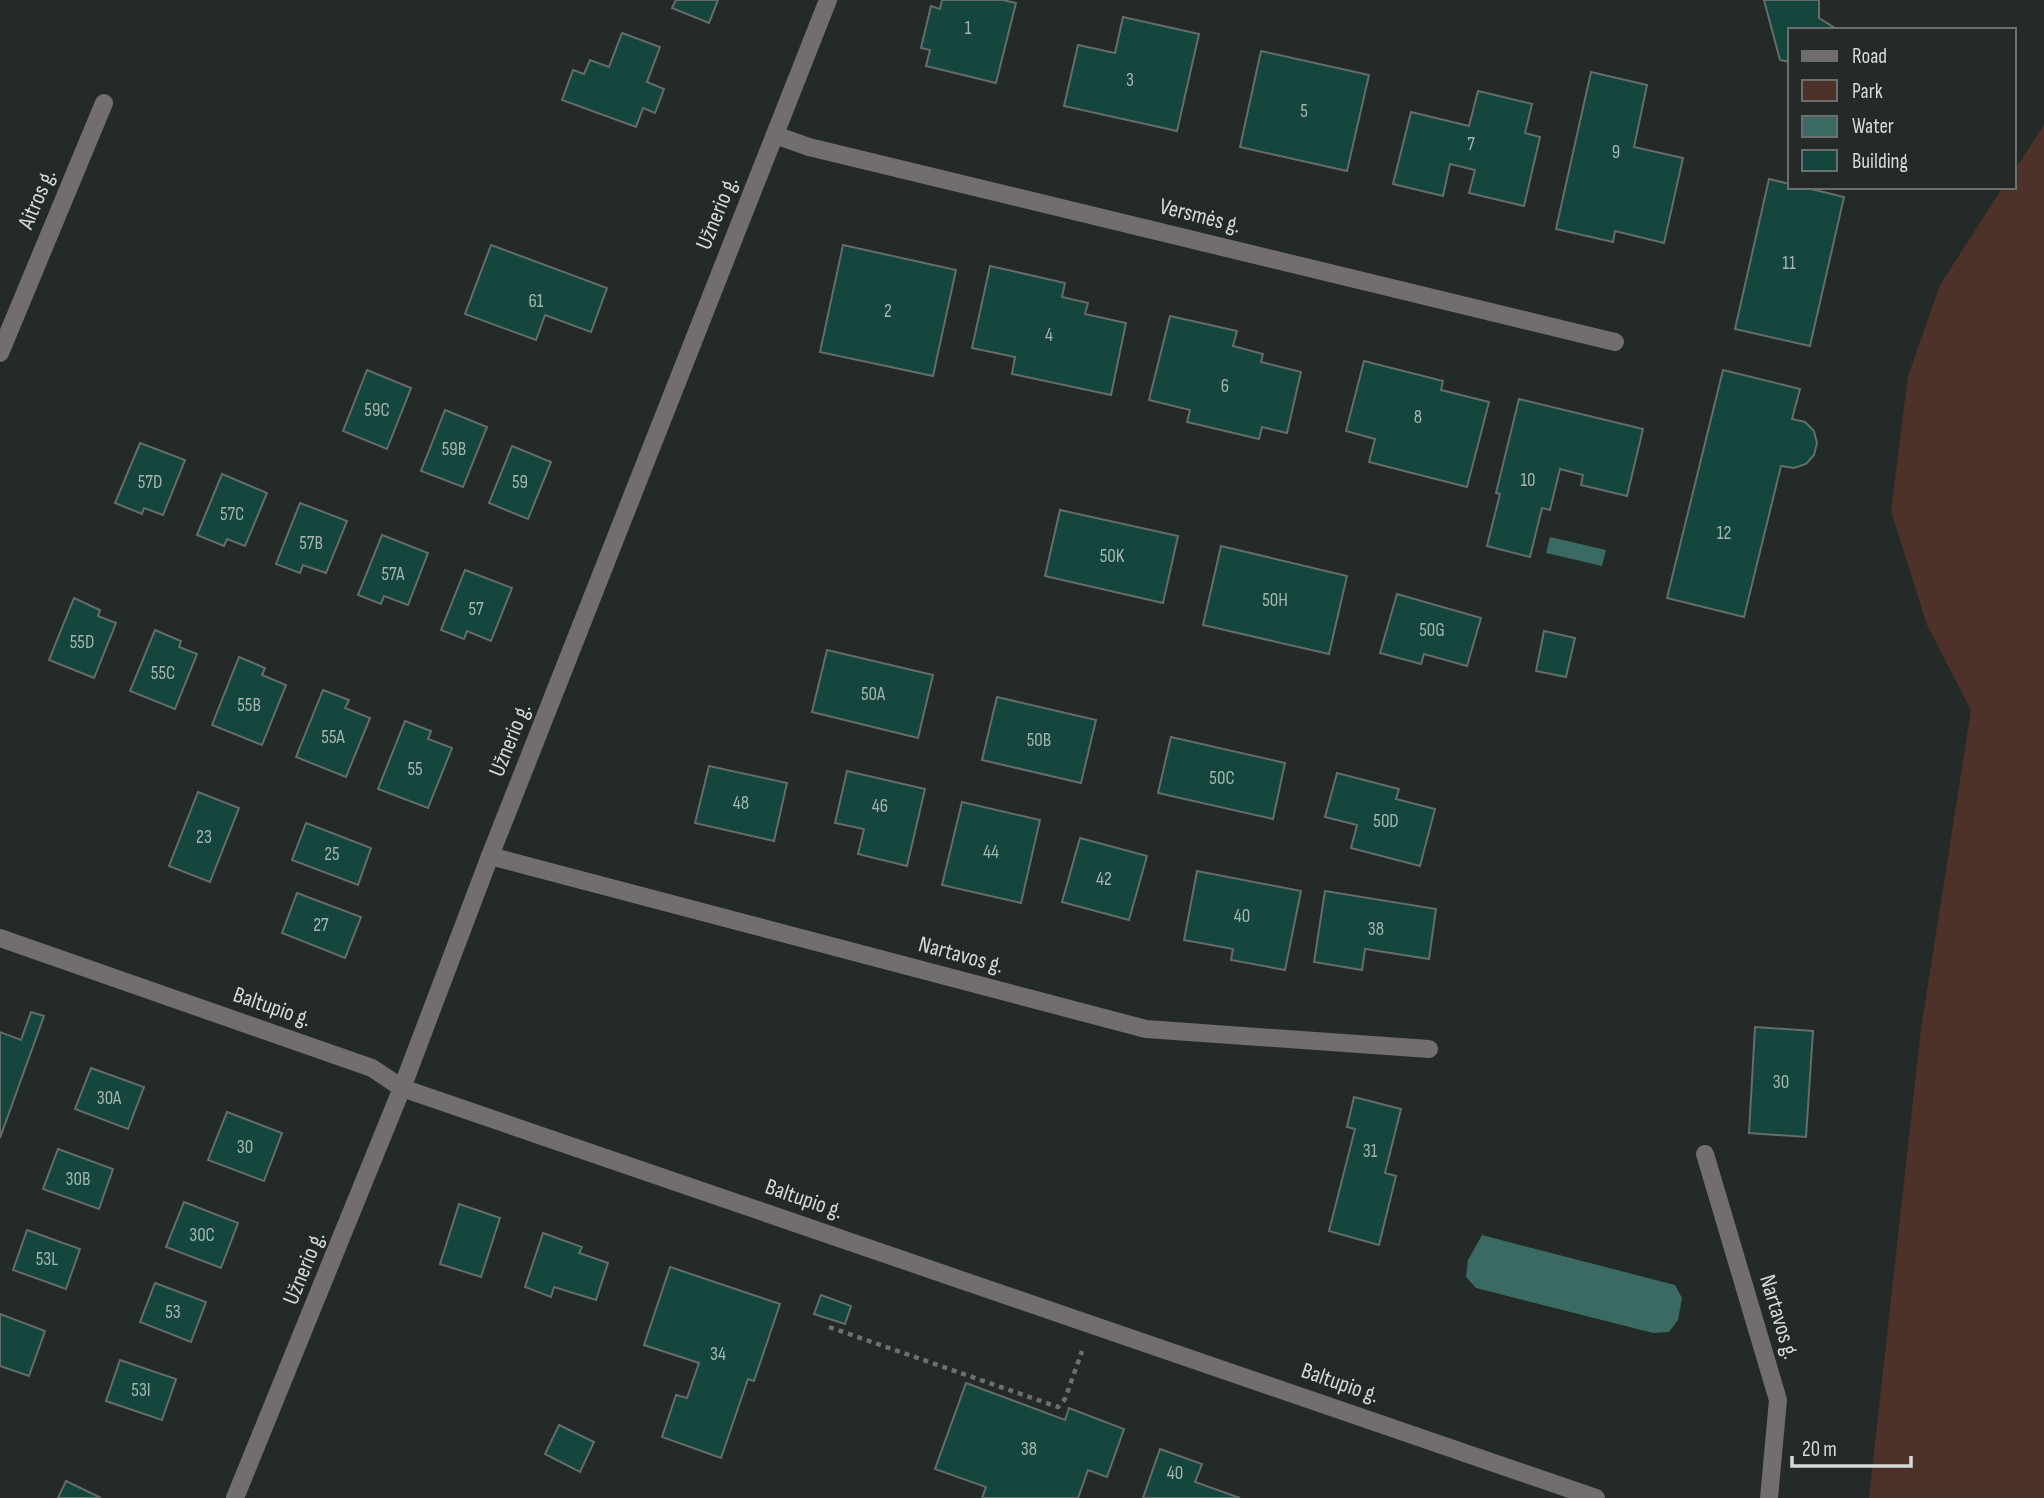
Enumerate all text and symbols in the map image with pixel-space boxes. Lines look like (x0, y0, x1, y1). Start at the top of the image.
house number: 1 (965, 17, 972, 40)
legend (1788, 28, 2016, 189)
text: Road (1852, 44, 1887, 69)
house number: 3 (1126, 69, 1134, 92)
text: Park (1852, 79, 1883, 104)
house number: 5 (1300, 100, 1308, 123)
text: Water (1852, 114, 1894, 139)
house number: 7 (1467, 133, 1475, 156)
house number: 9 (1612, 141, 1620, 164)
text: Building (1852, 149, 1908, 174)
street label: Aitros g. (12, 165, 62, 234)
street label: Užnerio g. (690, 172, 744, 254)
street label: Versmės g. (1156, 192, 1244, 240)
house number: 11 (1782, 252, 1796, 275)
house number: 61 (529, 290, 544, 313)
house number: 2 (884, 300, 892, 323)
house number: 4 (1045, 324, 1053, 347)
house number: 6 (1221, 375, 1229, 398)
house number: 59C (364, 399, 390, 422)
house number: 8 (1414, 406, 1422, 429)
house number: 59B (442, 438, 466, 461)
house number: 10 (1520, 469, 1536, 492)
house number: 57D (138, 471, 162, 494)
house number: 59 (512, 471, 528, 494)
house number: 57C (220, 503, 244, 526)
house number: 12 (1717, 522, 1731, 545)
house number: 57B (299, 532, 323, 555)
house number: 50K (1100, 545, 1125, 568)
house number: 57A (382, 563, 405, 586)
house number: 50H (1262, 589, 1288, 612)
house number: 57 (468, 598, 484, 621)
house number: 50G (1419, 619, 1445, 642)
house number: 55D (70, 631, 94, 654)
house number: 55C (151, 662, 175, 685)
house number: 50A (861, 683, 886, 706)
house number: 55B (237, 694, 261, 717)
street label: Užnerio g. (483, 699, 537, 781)
house number: 55A (321, 726, 346, 749)
house number: 50B (1027, 729, 1051, 752)
house number: 55 (407, 758, 423, 781)
house number: 50C (1209, 767, 1235, 790)
house number: 48 (733, 792, 749, 815)
house number: 46 (872, 795, 888, 818)
house number: 50D (1373, 810, 1399, 833)
house number: 23 (196, 826, 212, 849)
house number: 44 (983, 841, 999, 864)
house number: 25 (324, 843, 340, 866)
house number: 42 (1096, 868, 1112, 891)
house number: 40 (1234, 905, 1250, 928)
house number: 27 (313, 914, 329, 937)
house number: 38 (1368, 918, 1384, 941)
street label: Nartavos g. (915, 930, 1007, 980)
street label: Baltupio g. (229, 981, 315, 1033)
house number: 30 (1773, 1071, 1789, 1094)
house number: 30A (97, 1087, 122, 1110)
house number: 30 (237, 1136, 253, 1159)
house number: 31 (1363, 1140, 1378, 1163)
house number: 30B (66, 1168, 90, 1191)
street label: Baltupio g. (761, 1173, 847, 1225)
house number: 30C (189, 1224, 215, 1247)
street label: Užnerio g. (277, 1227, 331, 1309)
house number: 53L (36, 1248, 58, 1271)
street label: Nartavos g. (1753, 1271, 1805, 1363)
house number: 53 (165, 1301, 181, 1324)
house number: 34 (710, 1343, 726, 1366)
street label: Baltupio g. (1297, 1357, 1383, 1409)
house number: 53I (131, 1379, 151, 1402)
scale bar (1792, 1424, 1911, 1468)
text: 20 m (1802, 1437, 1837, 1462)
house number: 38 (1021, 1438, 1037, 1461)
house number: 40 (1167, 1462, 1183, 1485)

